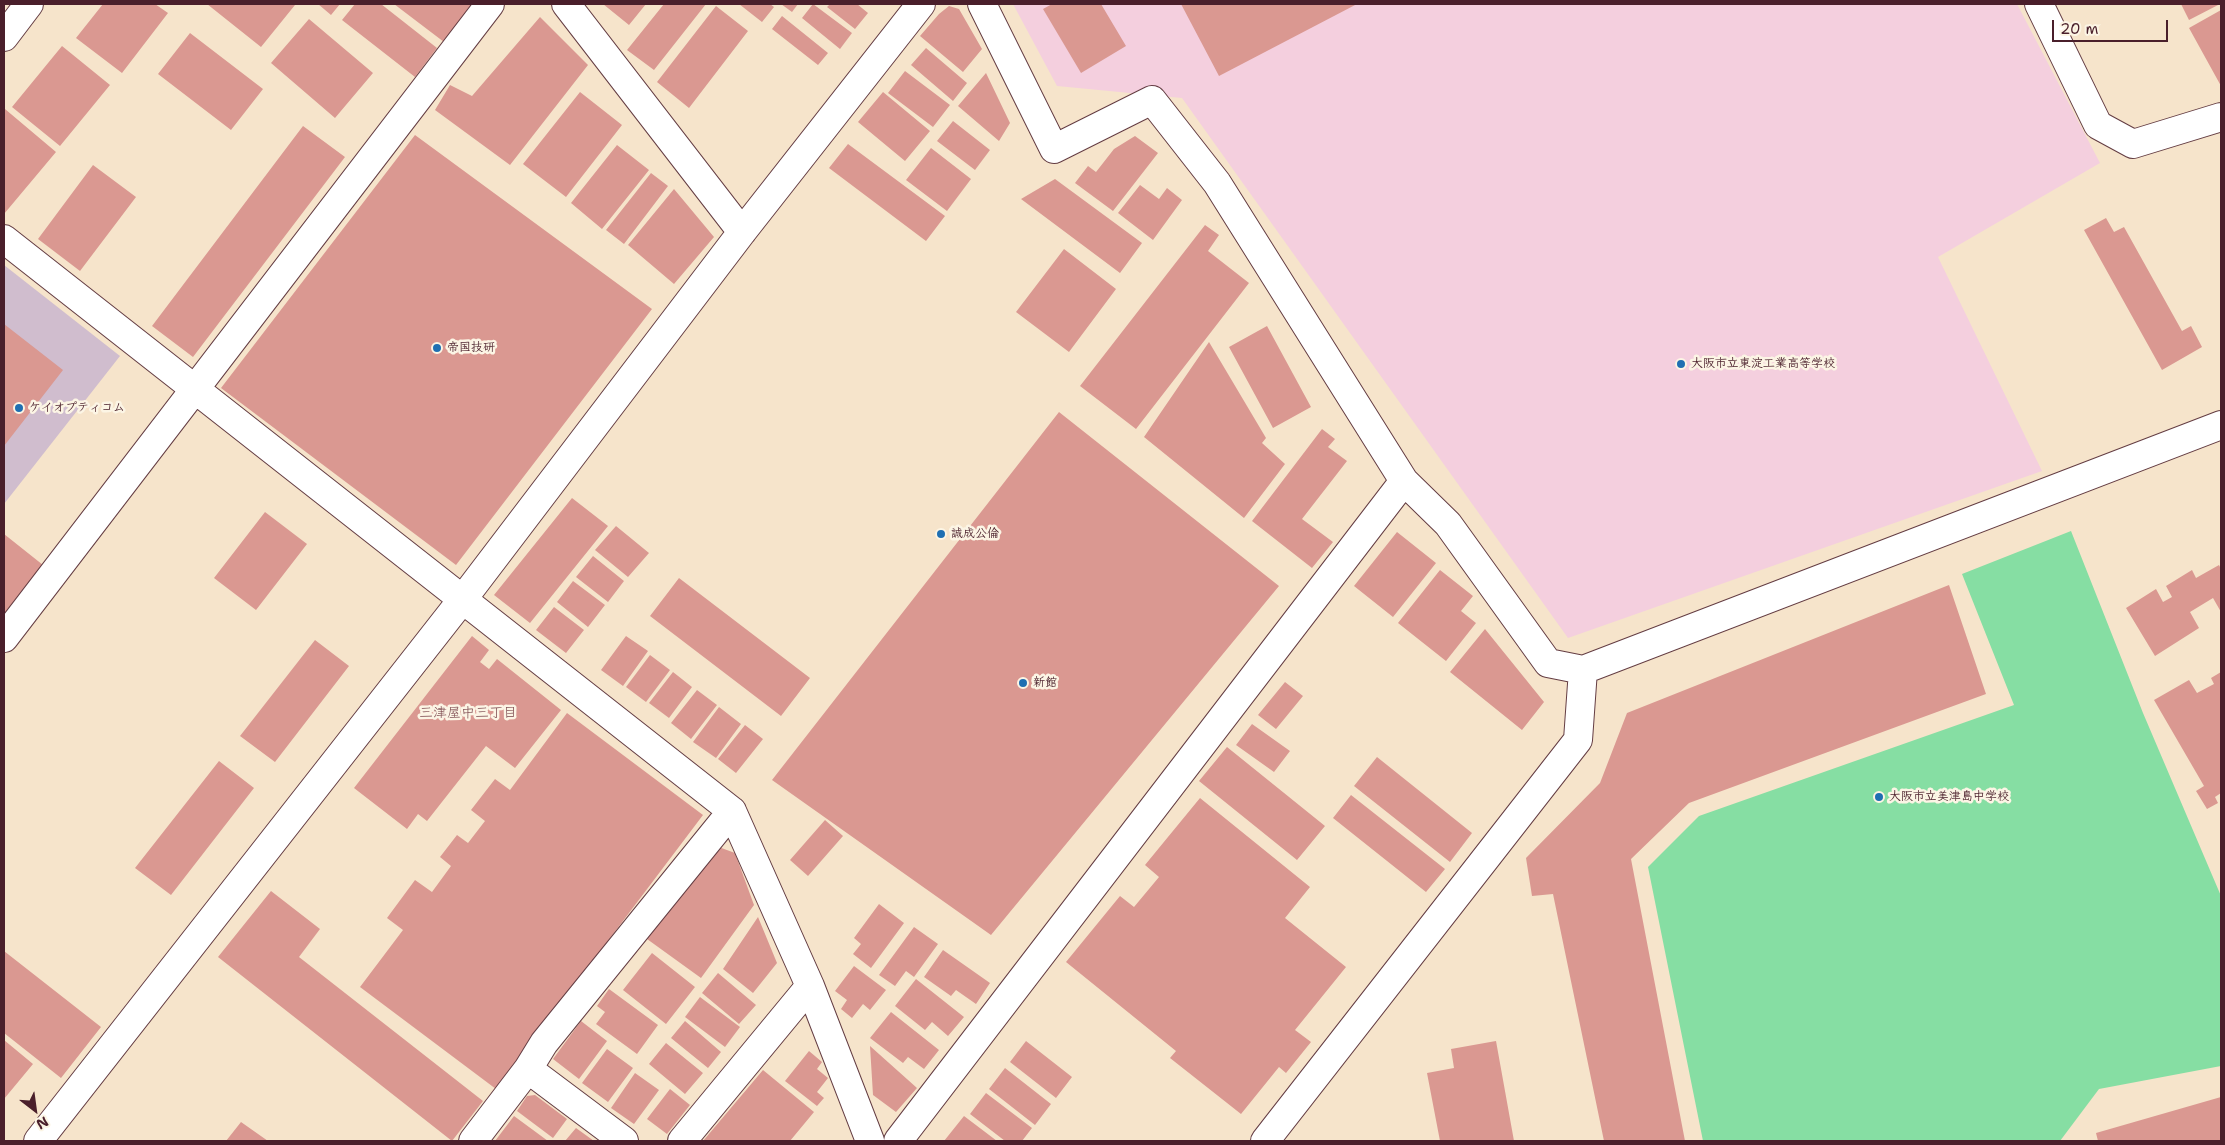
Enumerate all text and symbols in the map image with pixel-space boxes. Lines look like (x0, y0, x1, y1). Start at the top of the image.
scale bar (2055, 10, 2171, 42)
text: 20 m (2060, 19, 2099, 39)
place label: 帝国技研 (447, 341, 495, 355)
marker: 帝国技研 (431, 342, 443, 354)
place label: 大阪市立東淀工業高等学校 (1691, 357, 1835, 371)
marker: 大阪市立東淀工業高等学校 (1675, 358, 1687, 370)
place label: ケイオプティコム (29, 401, 125, 415)
marker: ケイオプティコム (13, 402, 25, 414)
place label: 誠成公倫 (951, 527, 999, 541)
marker: 誠成公倫 (935, 528, 947, 540)
place label: 新館 (1033, 676, 1057, 690)
marker: 新館 (1017, 677, 1029, 689)
district label: 三津屋中三丁目 (419, 705, 517, 721)
place label: 大阪市立美津島中学校 (1889, 790, 2009, 804)
marker: 大阪市立美津島中学校 (1873, 791, 1885, 803)
north arrow (10, 1085, 60, 1135)
text: N (33, 1112, 52, 1134)

